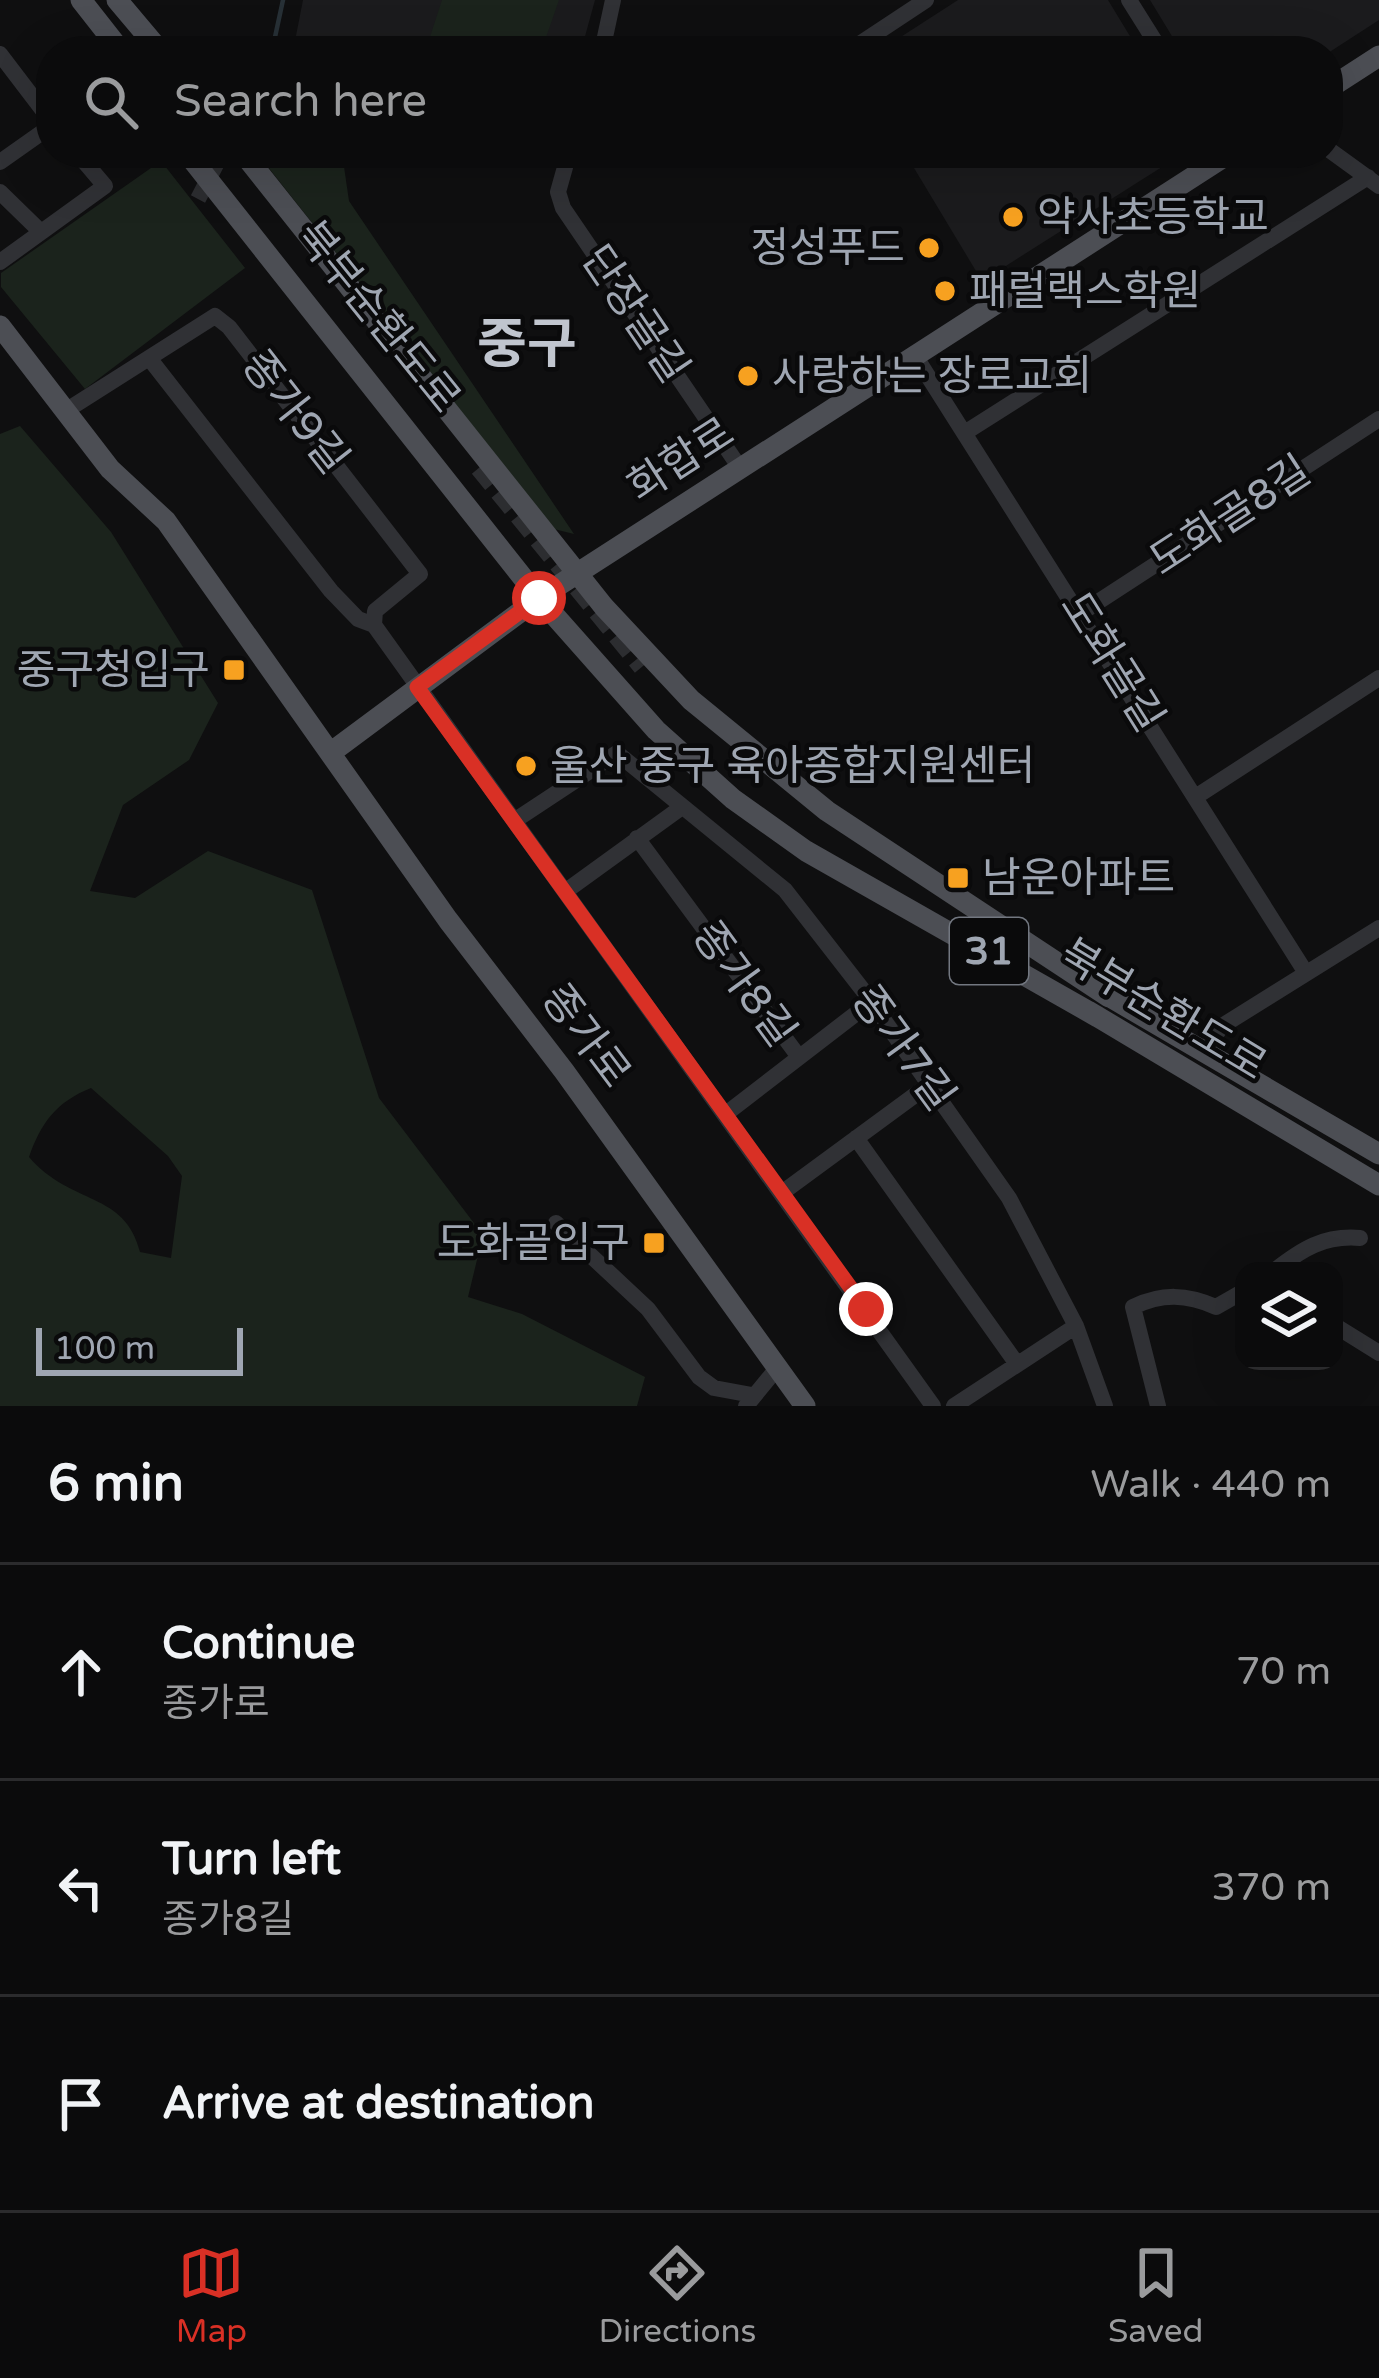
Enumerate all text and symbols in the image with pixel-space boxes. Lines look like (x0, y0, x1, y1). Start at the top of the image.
search box (36, 36, 1343, 168)
icon: search (78, 69, 144, 135)
text: Search here (174, 75, 427, 129)
place label: 약사초등학교 (1037, 192, 1269, 243)
marker: 약사초등학교 (1000, 204, 1026, 230)
street label: 북부순환도로 (285, 211, 471, 423)
place label: 정성푸드 (750, 223, 905, 274)
marker: 정성푸드 (916, 235, 942, 261)
street label: 단장골길 (571, 236, 699, 392)
place label: 패럴랙스학원 (969, 266, 1201, 317)
marker: 패럴랙스학원 (932, 278, 958, 304)
district label: 중구 (477, 312, 577, 377)
street label: 종가9길 (231, 340, 359, 484)
place label: 사랑하는 장로교회 (772, 351, 1092, 402)
marker: 사랑하는 장로교회 (735, 363, 761, 389)
street label: 화합로 (619, 407, 743, 513)
street label: 도화골8길 (1140, 445, 1320, 587)
route start (512, 571, 566, 625)
street label: 도화골길 (1049, 583, 1175, 741)
place label: 중구청입구 (17, 645, 210, 696)
marker: 중구청입구 (221, 657, 247, 683)
place label: 울산 중구 육아종합지원센터 (550, 741, 1036, 792)
marker: 울산 중구 육아종합지원센터 (513, 753, 539, 779)
place label: 남운아파트 (982, 853, 1175, 904)
marker: 남운아파트 (945, 865, 971, 891)
street label: 종가8길 (682, 911, 806, 1057)
road number: 31 (950, 918, 1028, 984)
street label: 북부순환도로 (1051, 928, 1275, 1092)
street label: 종가로 (531, 974, 641, 1098)
street label: 종가7길 (841, 975, 965, 1121)
place label: 도화골입구 (437, 1218, 630, 1269)
marker: 도화골입구 (641, 1230, 667, 1256)
map controls (1235, 1262, 1343, 1370)
button: layers (1235, 1262, 1343, 1370)
route end (839, 1282, 893, 1336)
scale bar (36, 1322, 243, 1375)
text: 100 m (54, 1329, 155, 1368)
text: 6 min (48, 1453, 184, 1515)
text: Walk · 440 m (1090, 1461, 1331, 1508)
text: Continue (162, 1617, 355, 1671)
icon: ahead (48, 1639, 114, 1705)
text: 70 m (1236, 1648, 1331, 1695)
text: 종가로 (162, 1680, 270, 1727)
text: Turn left (162, 1833, 341, 1887)
icon: left (48, 1855, 114, 1921)
text: 370 m (1212, 1864, 1331, 1911)
text: 종가8길 (162, 1896, 294, 1943)
icon: arrive (48, 2071, 114, 2137)
text: Arrive at destination (162, 2077, 594, 2131)
tab: Map (176, 2240, 247, 2351)
tab: Directions (599, 2240, 756, 2351)
tab: Saved (1108, 2240, 1203, 2351)

